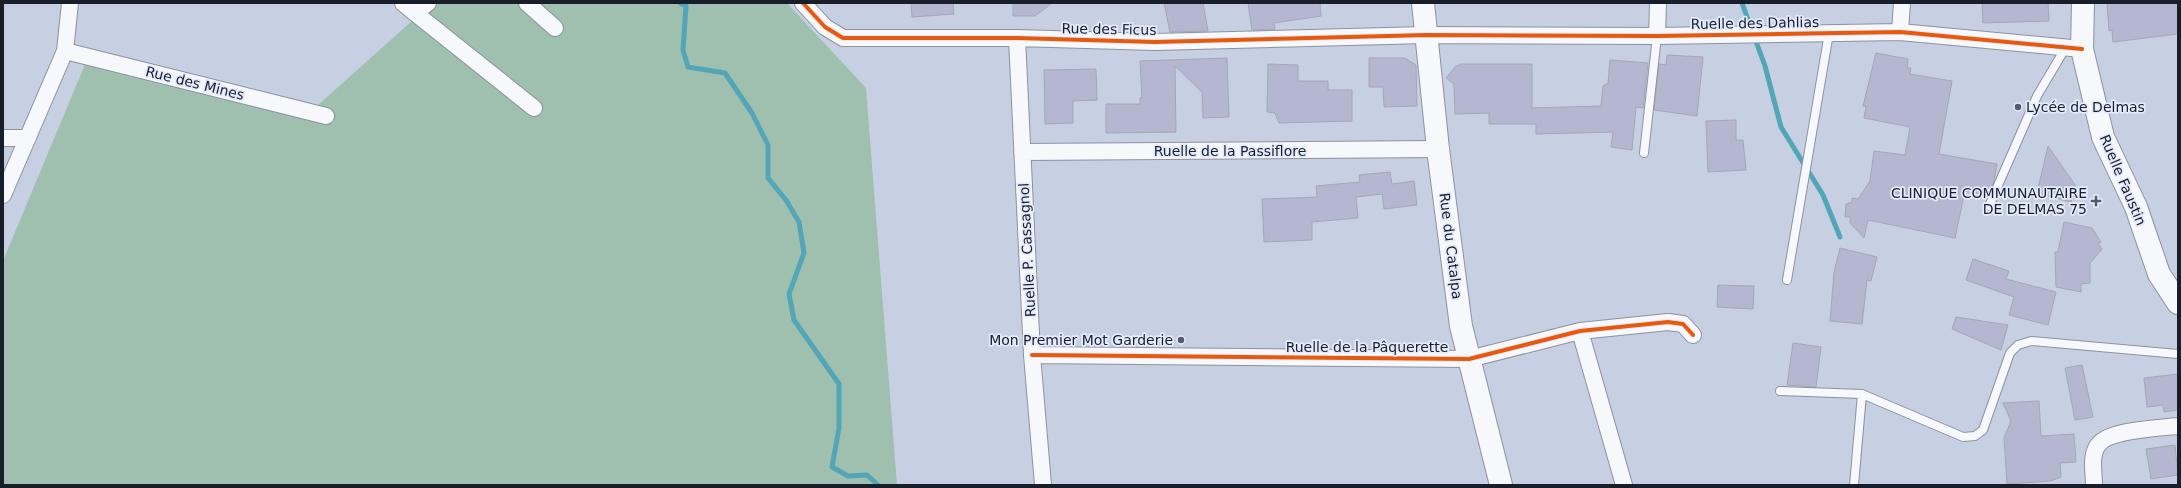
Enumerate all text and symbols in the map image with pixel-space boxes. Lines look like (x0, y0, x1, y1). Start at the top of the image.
street label: Ruelle des Dahlias (1691, 14, 1819, 32)
street label: Rue des Ficus (1061, 20, 1157, 38)
street label: Rue des Mines (144, 63, 246, 103)
place label: Lycée de Delmas (2026, 99, 2145, 115)
marker: Lycée de Delmas (2013, 102, 2023, 112)
street label: Ruelle Faustin (2097, 132, 2149, 228)
street label: Ruelle de la Passiflore (1154, 143, 1306, 159)
street label: Ruelle P. Cassagnol (1015, 183, 1039, 317)
place label: CLINIQUE COMMUNAUTAIRE DE DELMAS 75 (1891, 185, 2087, 217)
street label: Rue du Catalpa (1437, 192, 1465, 300)
marker: CLINIQUE COMMUNAUTAIRE DE DELMAS 75 (2090, 195, 2102, 207)
place label: Mon Premier Mot Garderie (989, 332, 1173, 348)
marker: Mon Premier Mot Garderie (1176, 335, 1186, 345)
street label: Ruelle de la Pâquerette (1286, 339, 1448, 355)

